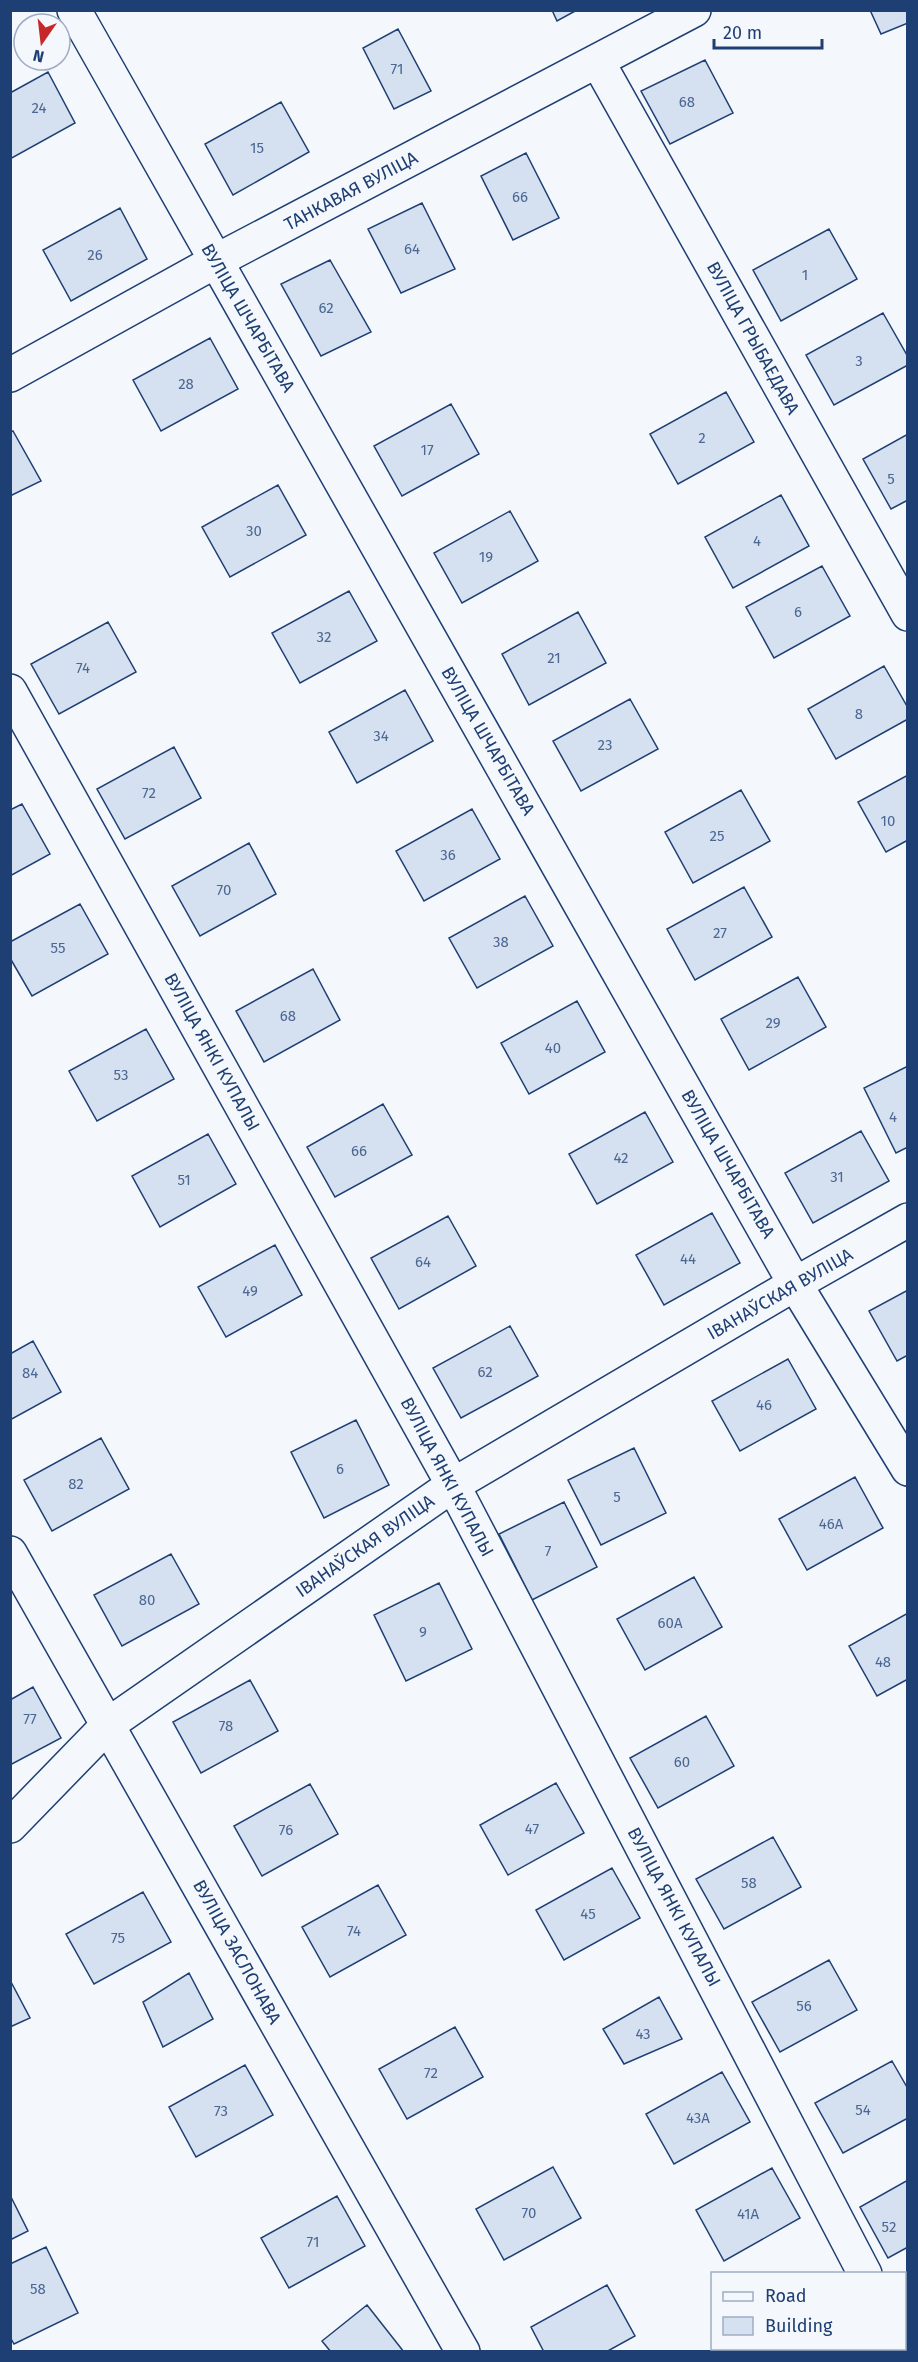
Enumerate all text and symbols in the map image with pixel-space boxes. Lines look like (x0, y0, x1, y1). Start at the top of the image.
north arrow (12, 12, 72, 72)
scale bar (714, 12, 822, 50)
text: 20 m (723, 22, 762, 44)
text: N (31, 46, 46, 67)
house number: 71 (391, 60, 403, 78)
house number: 68 (679, 93, 695, 111)
house number: 24 (31, 99, 47, 117)
house number: 15 (250, 139, 264, 157)
street label: ТАНКАВАЯ ВУЛІЦА (280, 146, 422, 235)
house number: 66 (512, 188, 528, 206)
street label: ВУЛІЦА ШЧАРБІТАВА (196, 240, 300, 397)
house number: 64 (404, 240, 420, 258)
house number: 26 (87, 246, 103, 264)
street label: ВУЛІЦА ГРЫБАЕДАВА (702, 258, 804, 419)
house number: 1 (802, 266, 808, 284)
house number: 62 (318, 299, 334, 317)
house number: 3 (855, 352, 863, 370)
house number: 28 (178, 375, 194, 393)
house number: 2 (698, 429, 706, 447)
house number: 17 (420, 441, 434, 459)
house number: 5 (887, 470, 895, 488)
house number: 30 (246, 522, 262, 540)
house number: 4 (753, 532, 761, 550)
house number: 19 (479, 548, 493, 566)
house number: 6 (794, 603, 802, 621)
house number: 32 (317, 628, 331, 646)
house number: 21 (547, 649, 561, 667)
house number: 74 (76, 659, 90, 677)
street label: ВУЛІЦА ШЧАРБІТАВА (436, 663, 540, 820)
house number: 8 (855, 705, 863, 723)
house number: 34 (373, 727, 389, 745)
house number: 23 (598, 736, 612, 754)
house number: 72 (142, 784, 156, 802)
house number: 10 (881, 812, 895, 830)
house number: 25 (710, 827, 724, 845)
house number: 36 (440, 846, 456, 864)
house number: 70 (217, 881, 231, 899)
house number: 27 (713, 924, 727, 942)
house number: 38 (493, 933, 509, 951)
house number: 55 (51, 939, 65, 957)
street label: ВУЛІЦА ЯНКІ КУПАЛЫ (159, 969, 265, 1135)
house number: 68 (280, 1007, 296, 1025)
house number: 29 (765, 1014, 781, 1032)
house number: 40 (545, 1039, 561, 1057)
house number: 53 (114, 1066, 128, 1084)
street label: ВУЛІЦА ШЧАРБІТАВА (676, 1086, 780, 1243)
house number: 4 (889, 1108, 897, 1126)
house number: 66 (351, 1142, 367, 1160)
house number: 42 (613, 1149, 629, 1167)
house number: 31 (830, 1168, 844, 1186)
house number: 51 (177, 1171, 191, 1189)
street label: ІВАНАЎСКАЯ ВУЛІЦА (703, 1242, 857, 1345)
house number: 44 (680, 1250, 696, 1268)
house number: 64 (415, 1253, 431, 1271)
house number: 49 (242, 1282, 258, 1300)
house number: 62 (477, 1363, 493, 1381)
house number: 84 (22, 1364, 38, 1382)
street label: ВУЛІЦА ЯНКІ КУПАЛЫ (396, 1394, 498, 1560)
house number: 46 (756, 1396, 772, 1414)
house number: 6 (336, 1460, 344, 1478)
house number: 82 (68, 1475, 84, 1493)
house number: 5 (613, 1488, 621, 1506)
street label: ІВАНАЎСКАЯ ВУЛІЦА (291, 1489, 439, 1602)
house number: 46А (819, 1515, 844, 1533)
house number: 7 (545, 1542, 552, 1560)
house number: 80 (139, 1591, 155, 1609)
house number: 60А (658, 1614, 683, 1632)
house number: 9 (419, 1623, 427, 1641)
house number: 48 (875, 1653, 891, 1671)
house number: 77 (23, 1710, 37, 1728)
house number: 78 (219, 1717, 233, 1735)
house number: 60 (674, 1753, 690, 1771)
house number: 47 (525, 1820, 539, 1838)
house number: 76 (279, 1821, 293, 1839)
street label: ВУЛІЦА ЯНКІ КУПАЛЫ (623, 1824, 725, 1990)
house number: 58 (741, 1874, 757, 1892)
street label: ВУЛІЦА ЗАСЛОНАВА (188, 1876, 286, 2029)
house number: 45 (580, 1905, 596, 1923)
house number: 74 (347, 1922, 361, 1940)
house number: 75 (111, 1929, 125, 1947)
house number: 56 (796, 1997, 812, 2015)
house number: 43 (635, 2025, 651, 2043)
house number: 72 (424, 2064, 438, 2082)
house number: 54 (855, 2101, 871, 2119)
house number: 73 (214, 2102, 228, 2120)
house number: 43А (686, 2109, 710, 2127)
house number: 70 (522, 2204, 536, 2222)
house number: 41А (737, 2205, 760, 2223)
house number: 52 (882, 2218, 896, 2236)
house number: 71 (307, 2233, 319, 2251)
legend (711, 2272, 906, 2350)
house number: 58 (30, 2280, 46, 2298)
text: Road (765, 2285, 807, 2307)
text: Building (765, 2315, 833, 2337)

